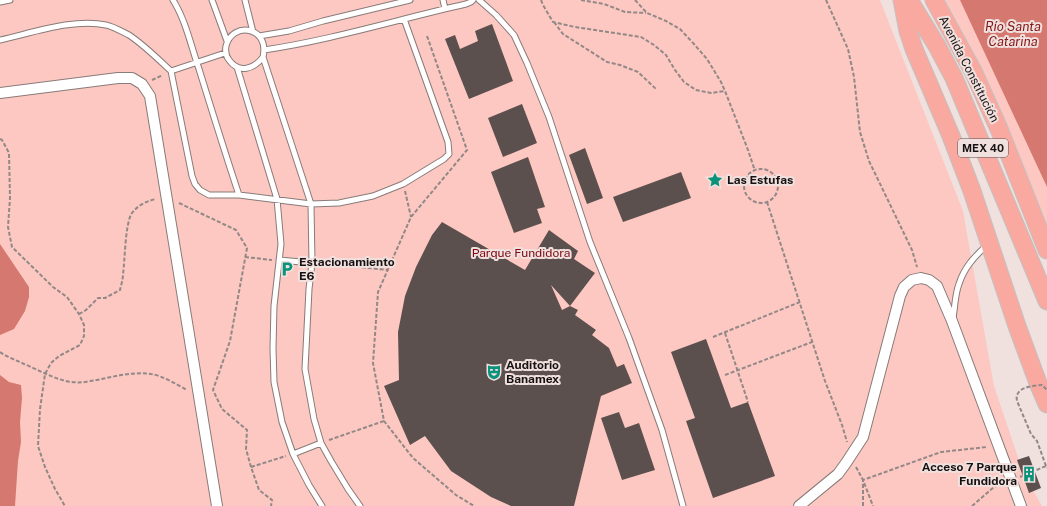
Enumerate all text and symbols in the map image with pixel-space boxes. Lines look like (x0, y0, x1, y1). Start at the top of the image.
street label: Avenida Constitución (936, 14, 1002, 124)
water label: Río Santa Catarina (985, 19, 1041, 49)
road number: MEX 40 (958, 139, 1008, 157)
place icon: Las Estufas (706, 171, 724, 189)
place label: Las Estufas (727, 173, 793, 187)
park label: Parque Fundidora (472, 246, 570, 260)
place label: Estacionamiento E6 (299, 255, 395, 283)
parking icon: Estacionamiento E6 (278, 260, 296, 278)
place label: Auditorio Banamex (506, 358, 559, 386)
theatre icon: Auditorio Banamex (485, 363, 503, 381)
place label: Acceso 7 Parque Fundidora (922, 460, 1017, 488)
building icon: Acceso 7 Parque Fundidora (1020, 465, 1038, 483)

